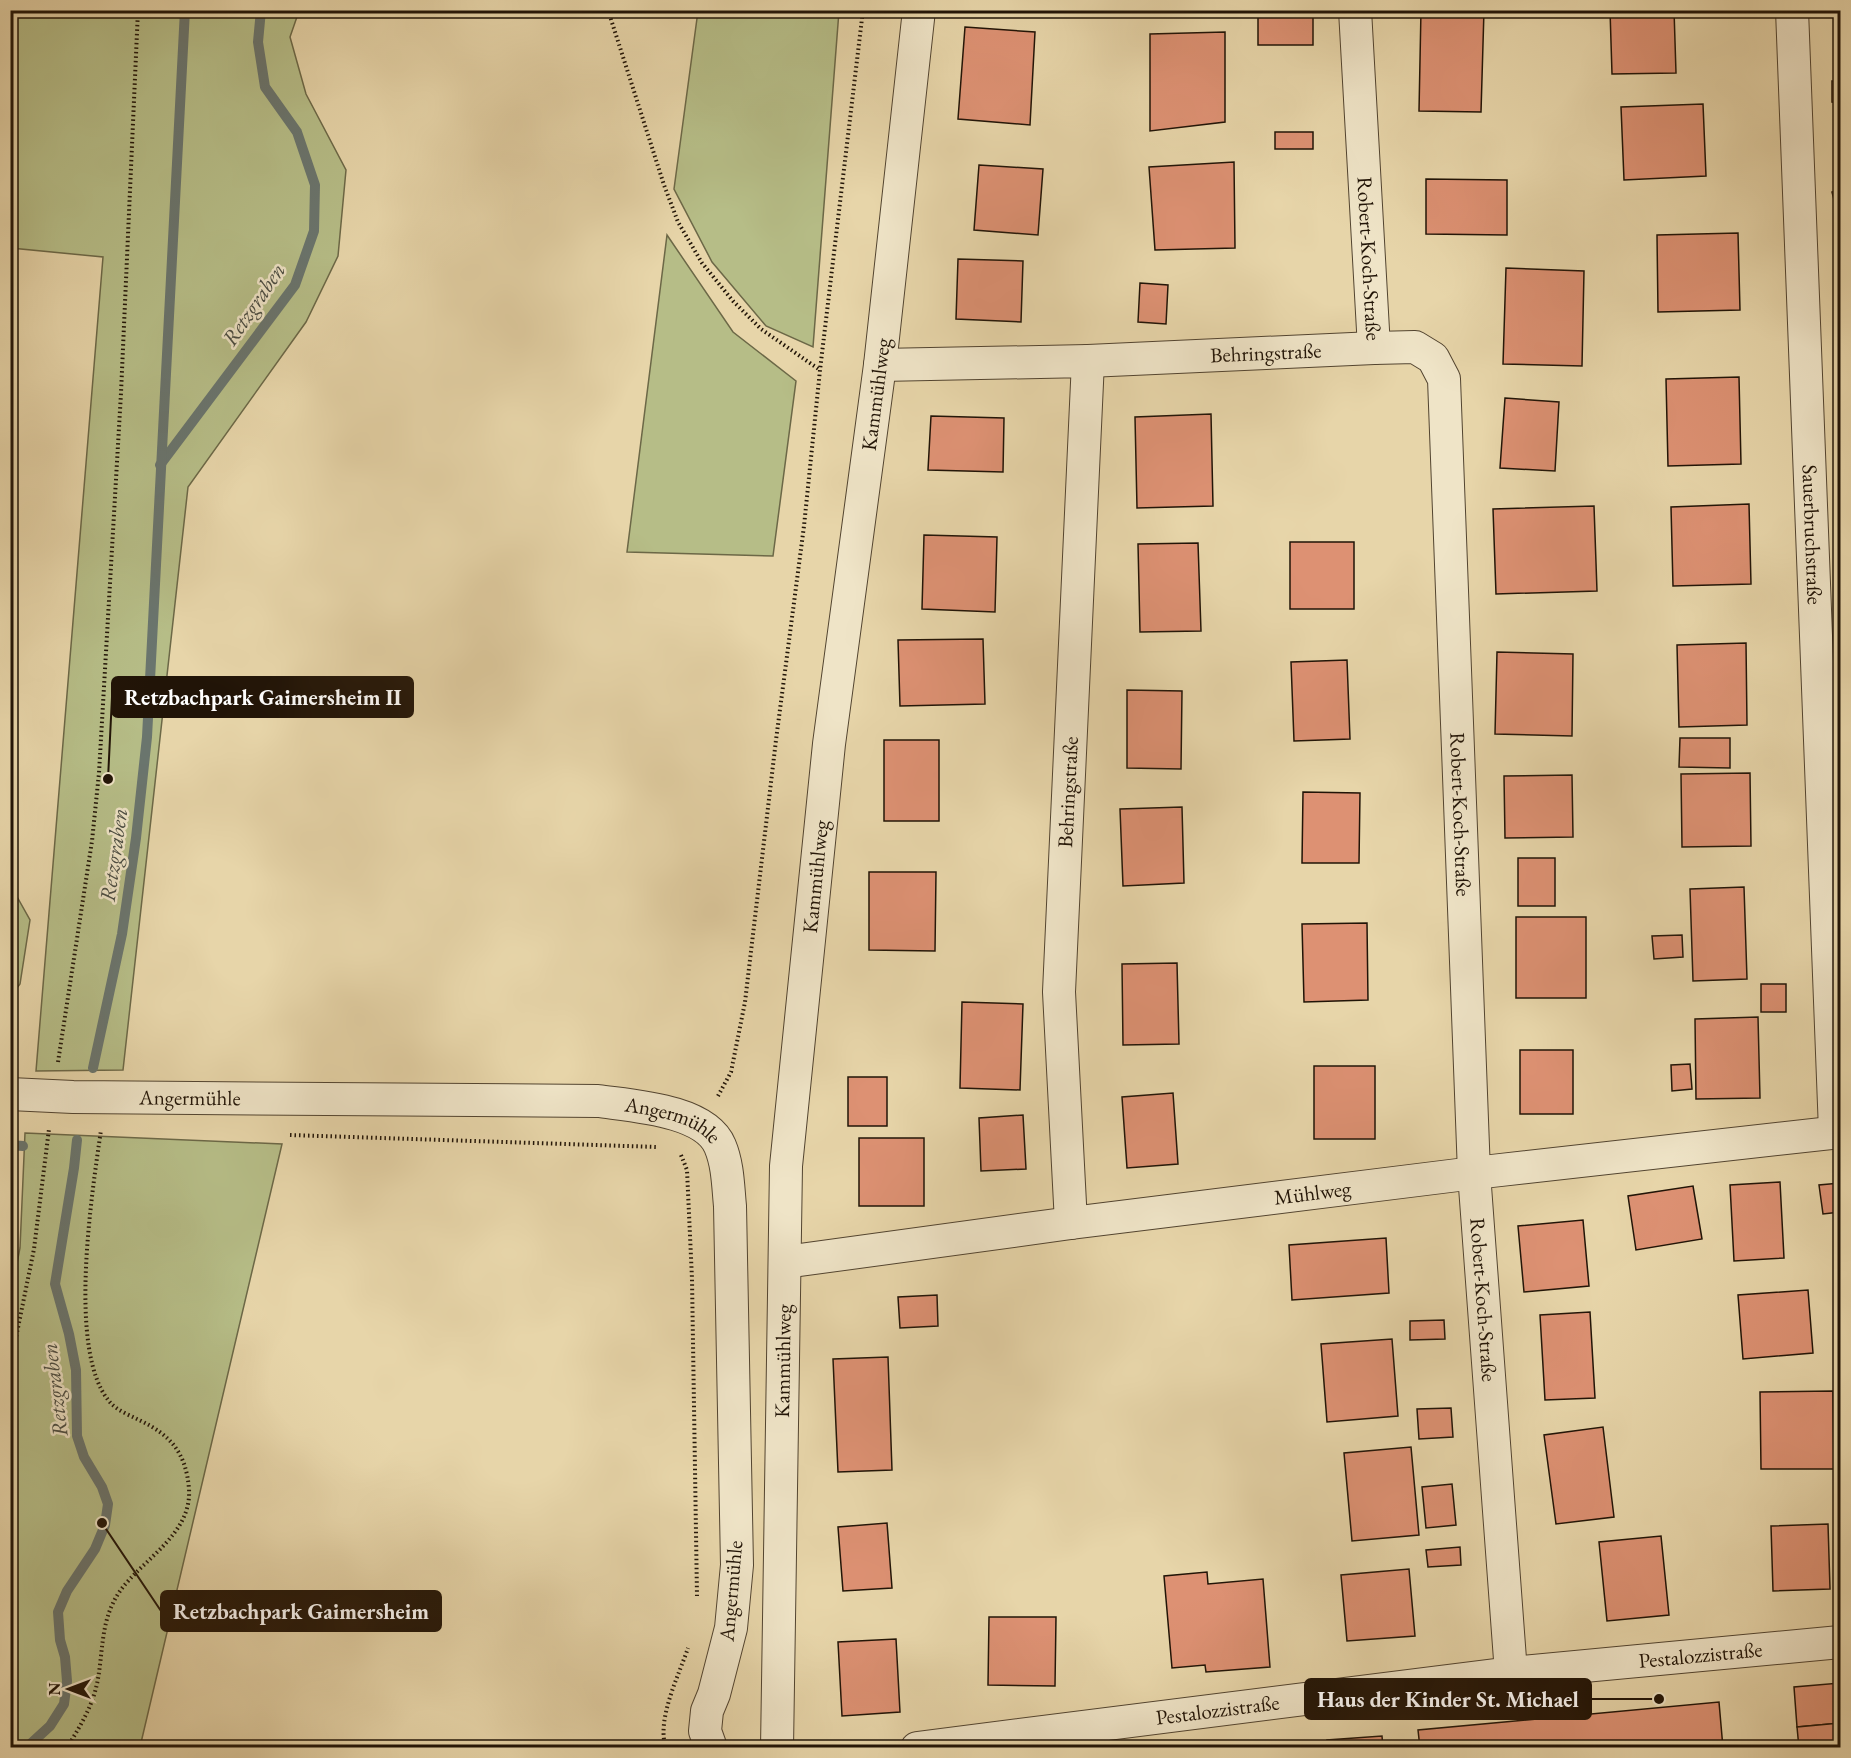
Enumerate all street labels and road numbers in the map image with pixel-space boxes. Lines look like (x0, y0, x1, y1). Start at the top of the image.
street label: Robert-Koch-Straße (1351, 176, 1388, 341)
street label: Kammühlweg (855, 336, 896, 452)
street label: Behringstraße (1210, 336, 1322, 368)
street label: Sauerbruchstraße (1796, 464, 1829, 605)
street label: Robert-Koch-Straße (1444, 732, 1478, 897)
street label: Behringstraße (1051, 736, 1084, 848)
street label: Kammühlweg (796, 818, 834, 934)
street label: Angermühle (138, 1083, 241, 1111)
street label: Angermühle (622, 1090, 728, 1148)
street label: Mühlweg (1273, 1174, 1353, 1211)
street label: Robert-Koch-Straße (1464, 1217, 1503, 1383)
street label: Kammühlweg (768, 1303, 797, 1418)
street label: Angermühle (713, 1539, 748, 1644)
street label: Pestalozzistraße (1637, 1635, 1764, 1674)
street label: Pestalozzistraße (1154, 1688, 1281, 1731)

